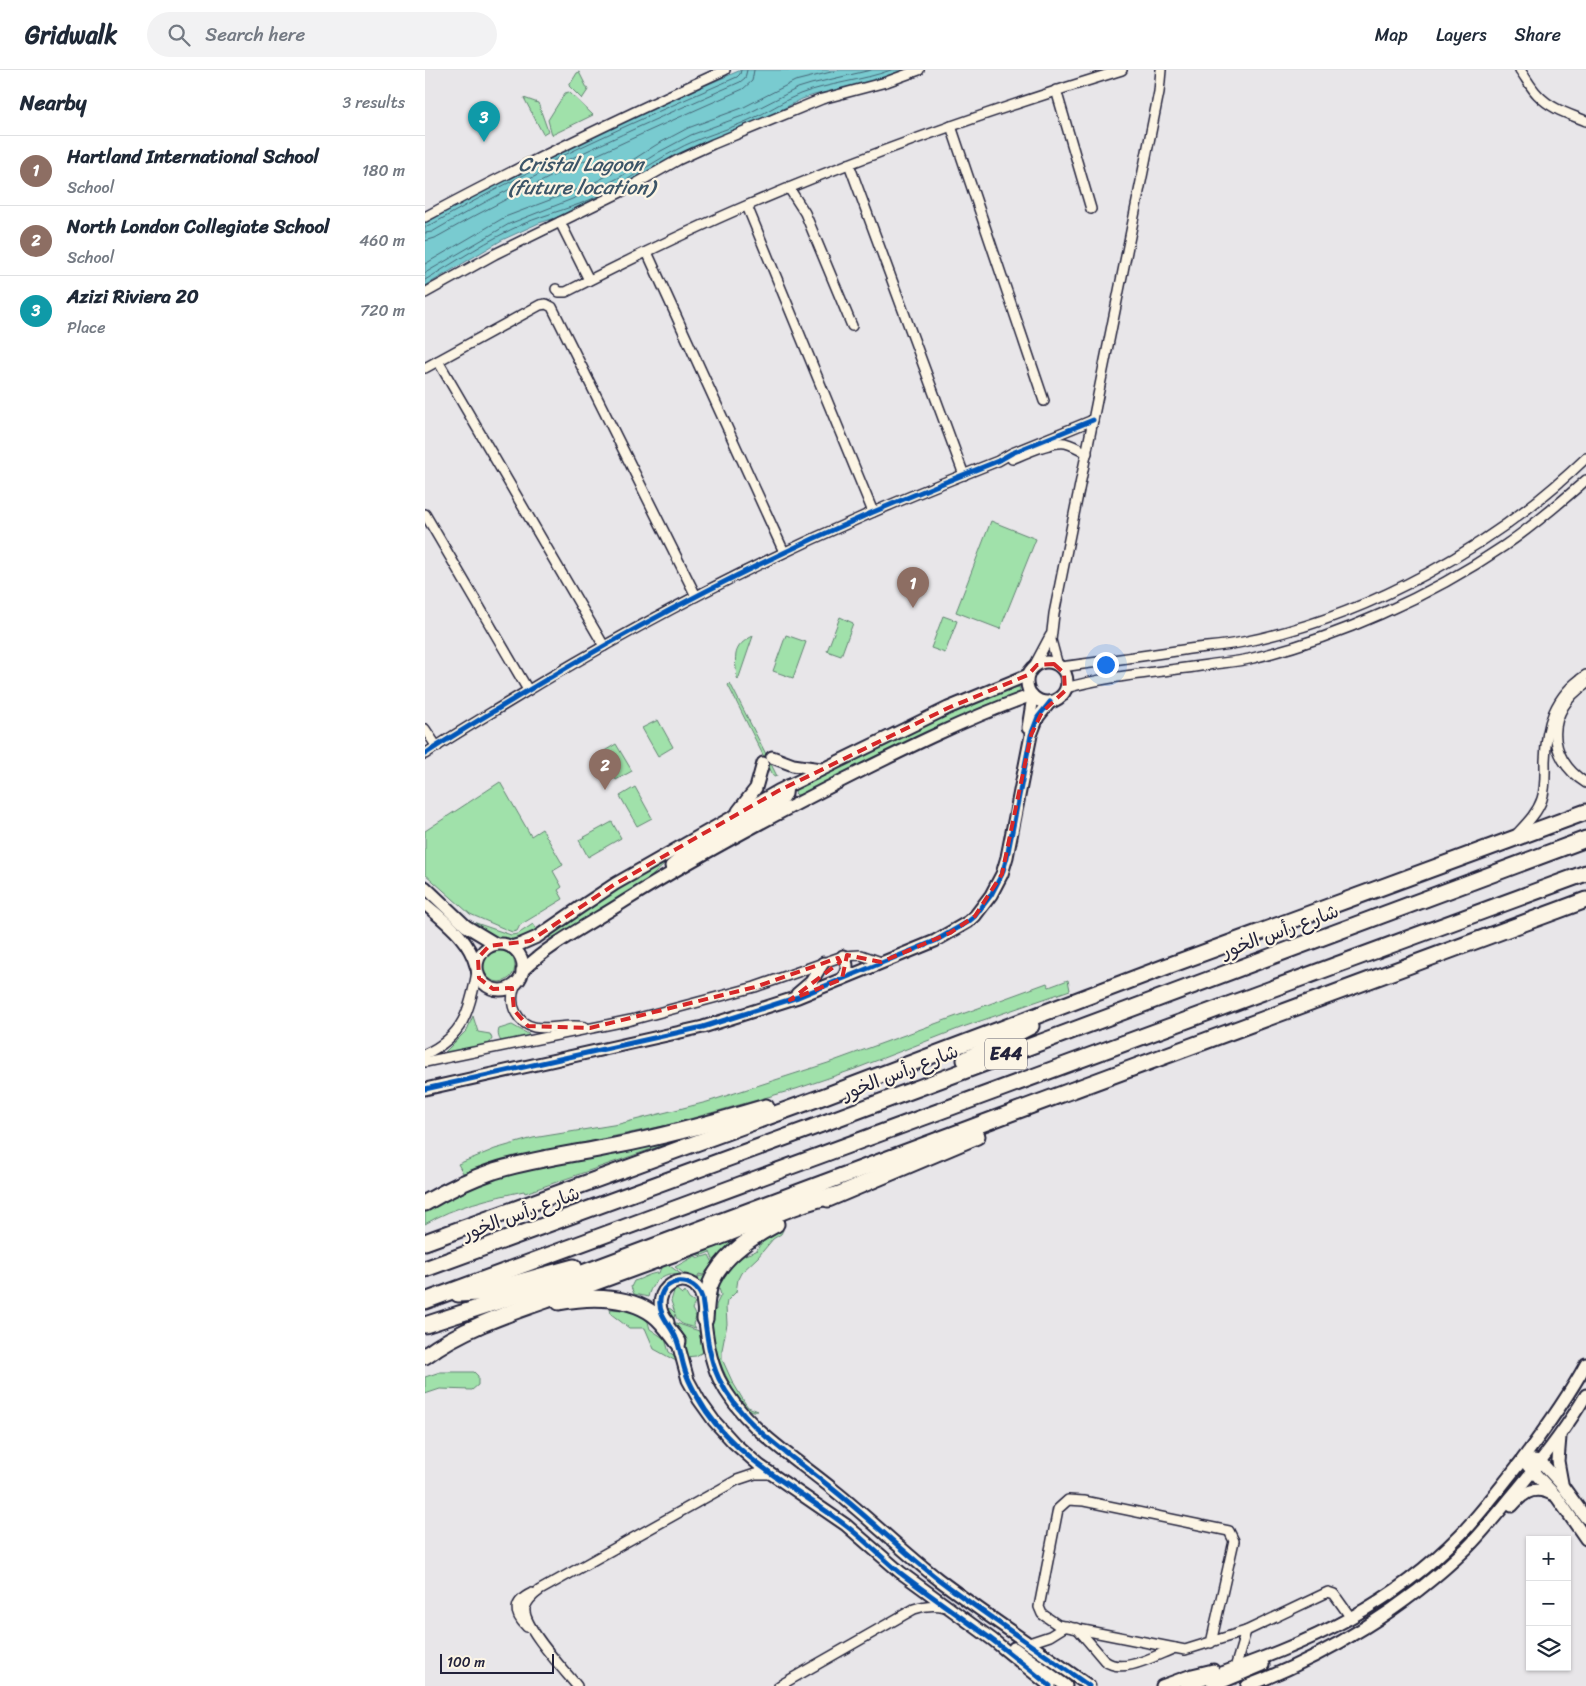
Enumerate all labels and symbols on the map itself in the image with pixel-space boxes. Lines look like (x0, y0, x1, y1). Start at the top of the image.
pin: 3 (468, 101, 500, 142)
water label: Cristal Lagoon (future location) (508, 147, 658, 205)
pin: 1 (897, 567, 929, 608)
your location (1093, 652, 1119, 678)
pin: 2 (589, 749, 621, 790)
street label: شارع رأس الخور (1215, 894, 1343, 968)
street label: شارع رأس الخور (835, 1035, 963, 1110)
road number: E44 (985, 1039, 1027, 1070)
street label: شارع رأس الخور (456, 1176, 584, 1250)
scale bar (440, 1651, 554, 1674)

